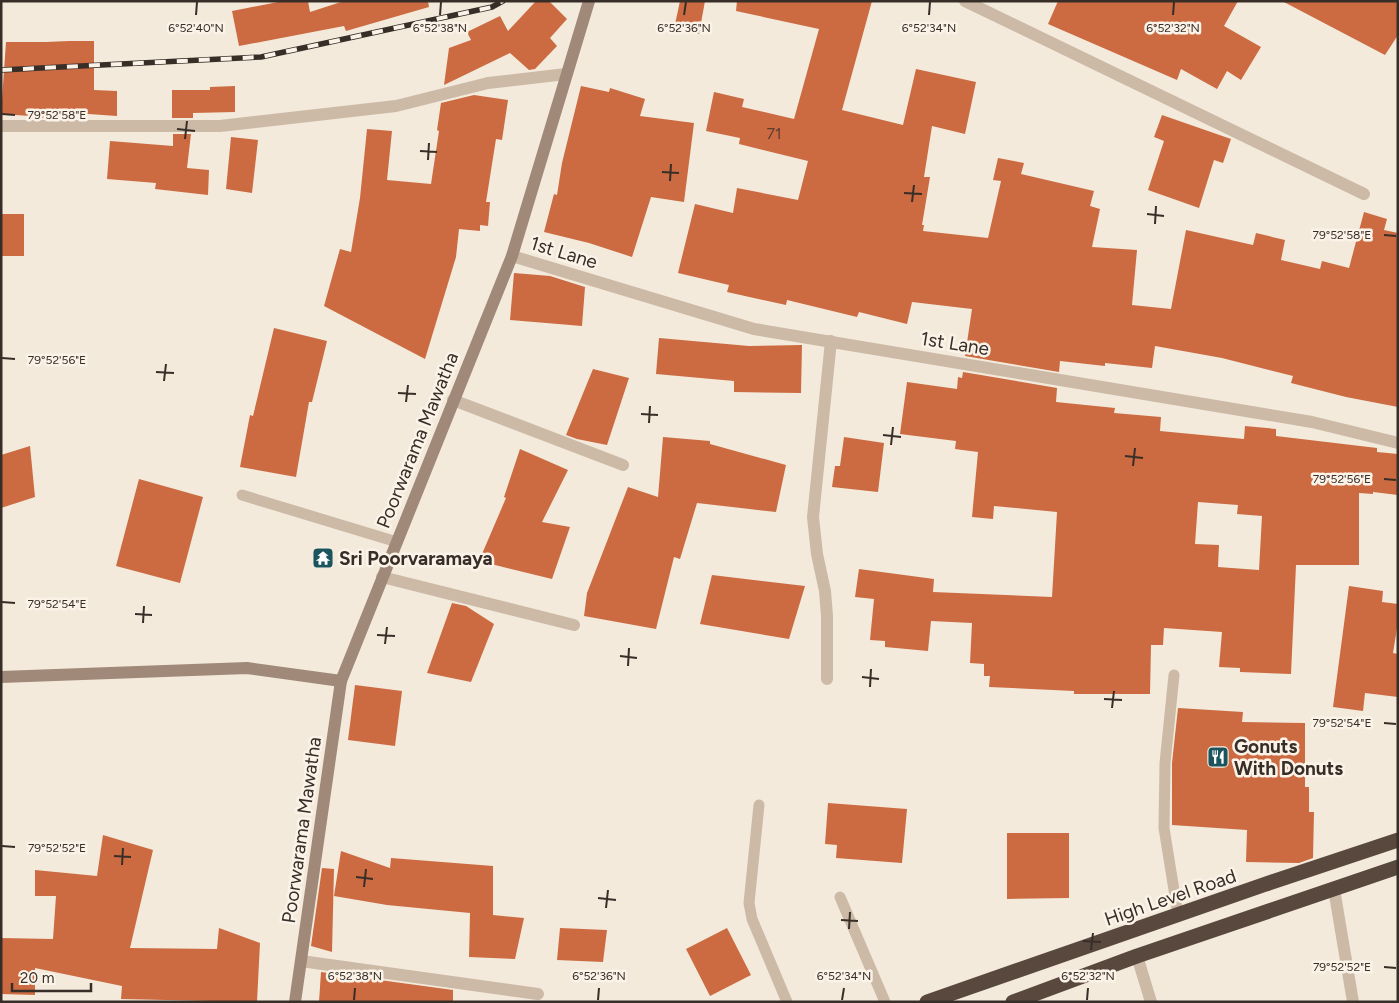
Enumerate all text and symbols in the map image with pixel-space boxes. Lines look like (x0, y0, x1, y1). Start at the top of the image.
text: 6°52'40"N (168, 21, 224, 35)
text: 6°52'38"N (413, 21, 467, 35)
text: 6°52'36"N (657, 21, 711, 35)
text: 6°52'34"N (902, 21, 956, 35)
text: 6°52'32"N (1146, 21, 1200, 35)
text: 79°52'58"E (28, 108, 86, 122)
house number: 71 (766, 124, 782, 143)
text: 79°52'58"E (1313, 228, 1371, 242)
street label: 1st Lane (527, 231, 600, 274)
street label: 1st Lane (919, 327, 991, 360)
street label: Poorwarama Mawatha (372, 349, 463, 532)
text: 79°52'56"E (28, 353, 86, 367)
text: 79°52'56"E (1313, 472, 1371, 486)
temple icon: Sri Poorvaramaya (311, 546, 335, 570)
place label: Sri Poorvaramaya (339, 547, 493, 570)
text: 79°52'54"E (28, 597, 86, 611)
text: 79°52'54"E (1313, 716, 1371, 730)
street label: Poorwarama Mawatha (277, 735, 326, 925)
place label: Gonuts With Donuts (1234, 735, 1343, 780)
restaurant icon: Gonuts With Donuts (1206, 745, 1230, 769)
text: 79°52'52"E (28, 841, 86, 855)
street label: High Level Road (1101, 864, 1239, 931)
scale bar (12, 960, 91, 992)
text: 79°52'52"E (1313, 960, 1371, 974)
text: 20 m (20, 969, 54, 987)
text: 6°52'38"N (328, 969, 382, 983)
text: 6°52'36"N (572, 969, 626, 983)
text: 6°52'34"N (817, 969, 871, 983)
text: 6°52'32"N (1061, 969, 1115, 983)

